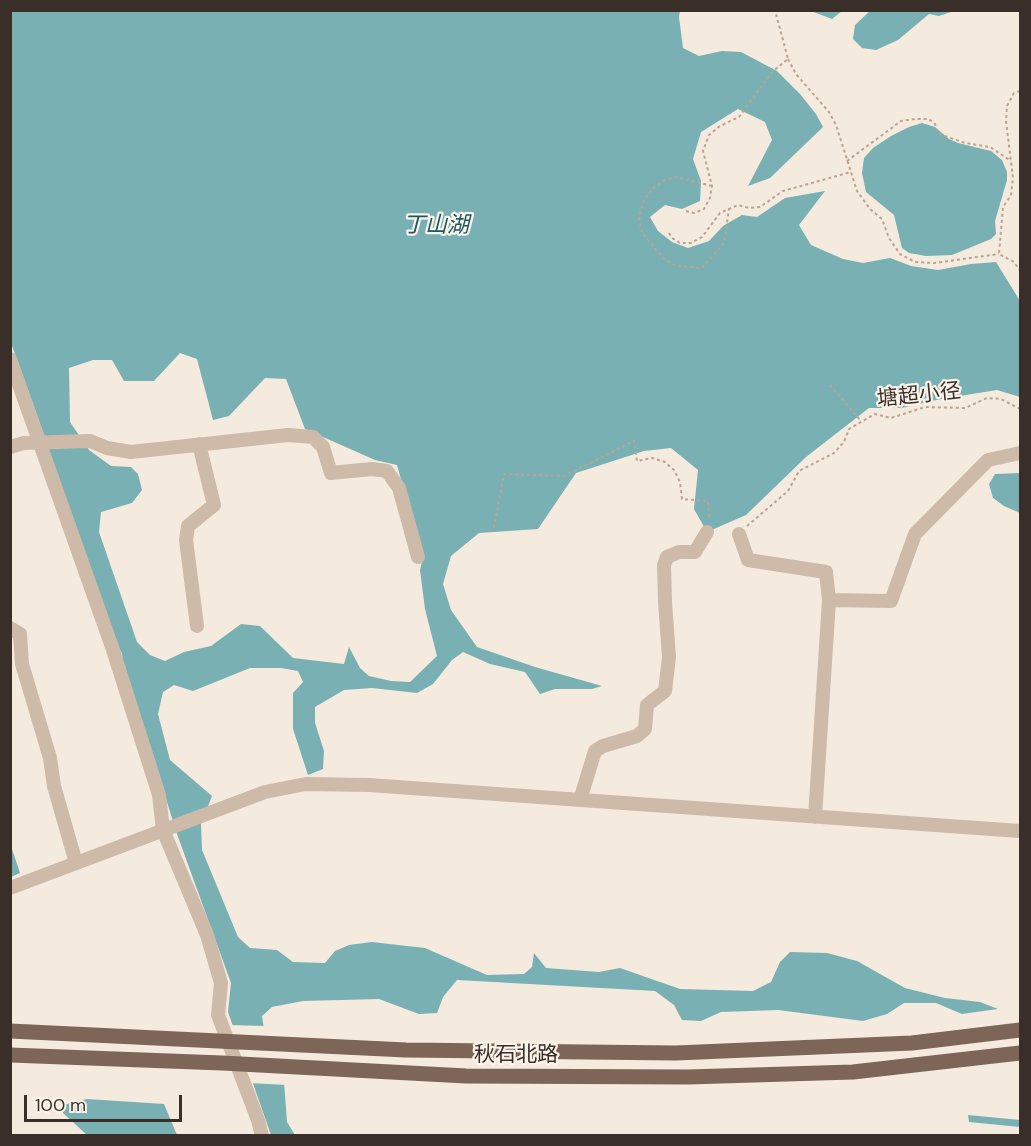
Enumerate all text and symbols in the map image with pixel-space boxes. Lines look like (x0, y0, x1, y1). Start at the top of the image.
water label: 丁山湖 (403, 213, 469, 239)
street label: 塘超小径 (876, 379, 962, 413)
street label: 秋石北路 (474, 1042, 558, 1068)
scale bar (27, 1083, 184, 1121)
text: 100 m (35, 1093, 86, 1117)

